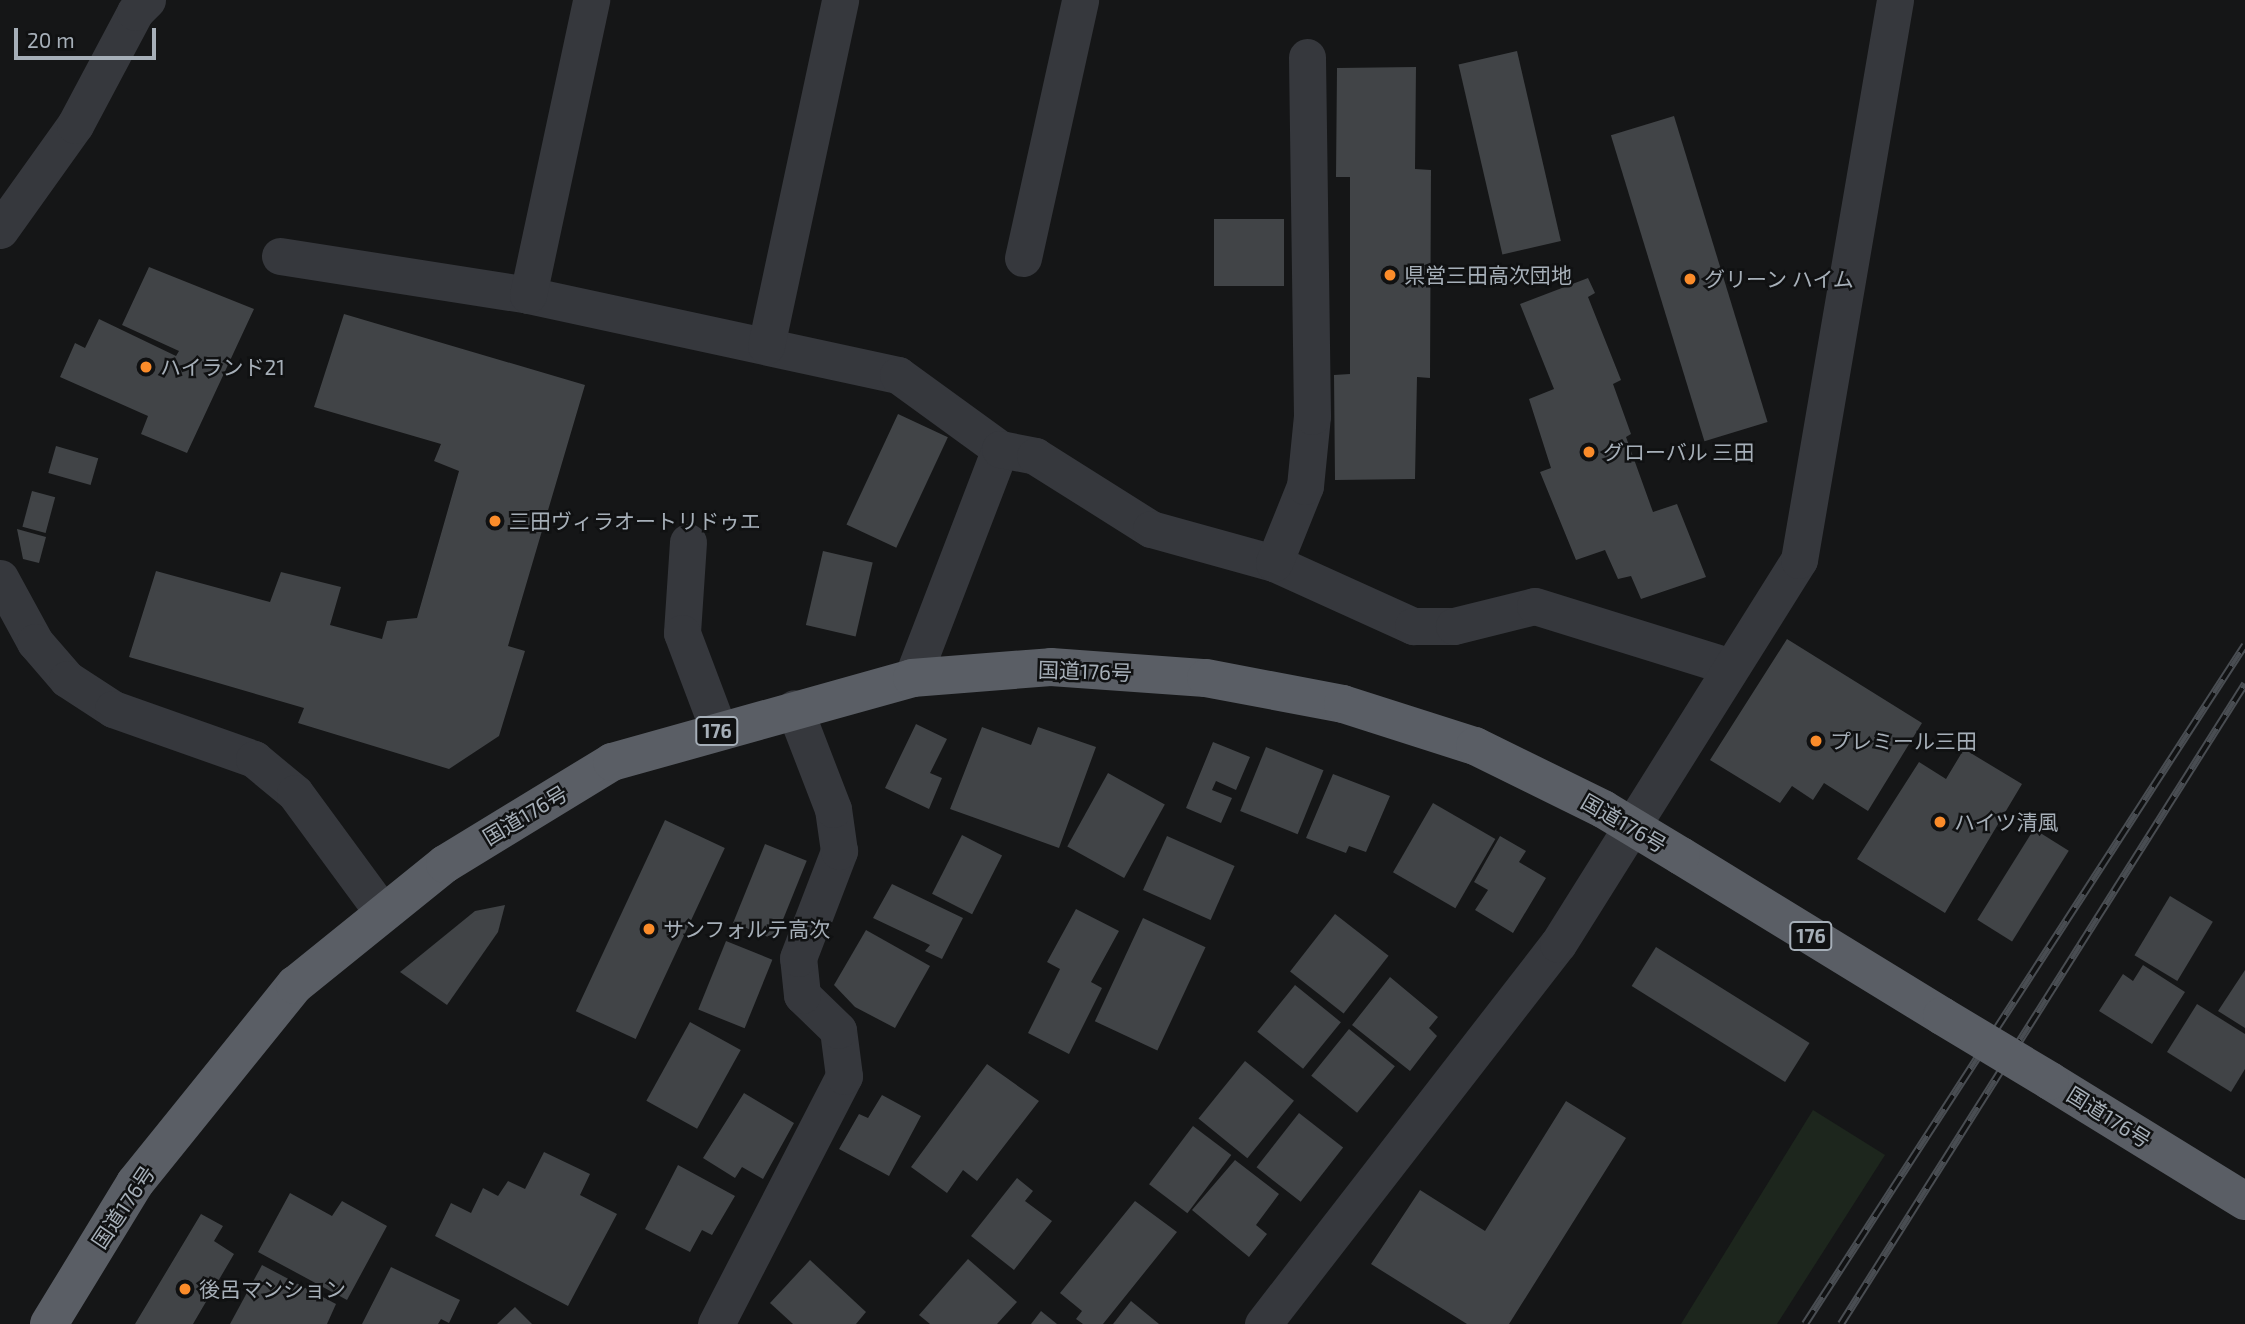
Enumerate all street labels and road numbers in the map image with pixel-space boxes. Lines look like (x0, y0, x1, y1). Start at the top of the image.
street label: 国道176号 (1038, 657, 1132, 685)
road number: 176 (694, 716, 740, 746)
street label: 国道176号 (478, 780, 572, 850)
street label: 国道176号 (1577, 789, 1671, 857)
road number: 176 (1788, 920, 1834, 952)
street label: 国道176号 (2062, 1081, 2156, 1153)
street label: 国道176号 (86, 1161, 160, 1253)

